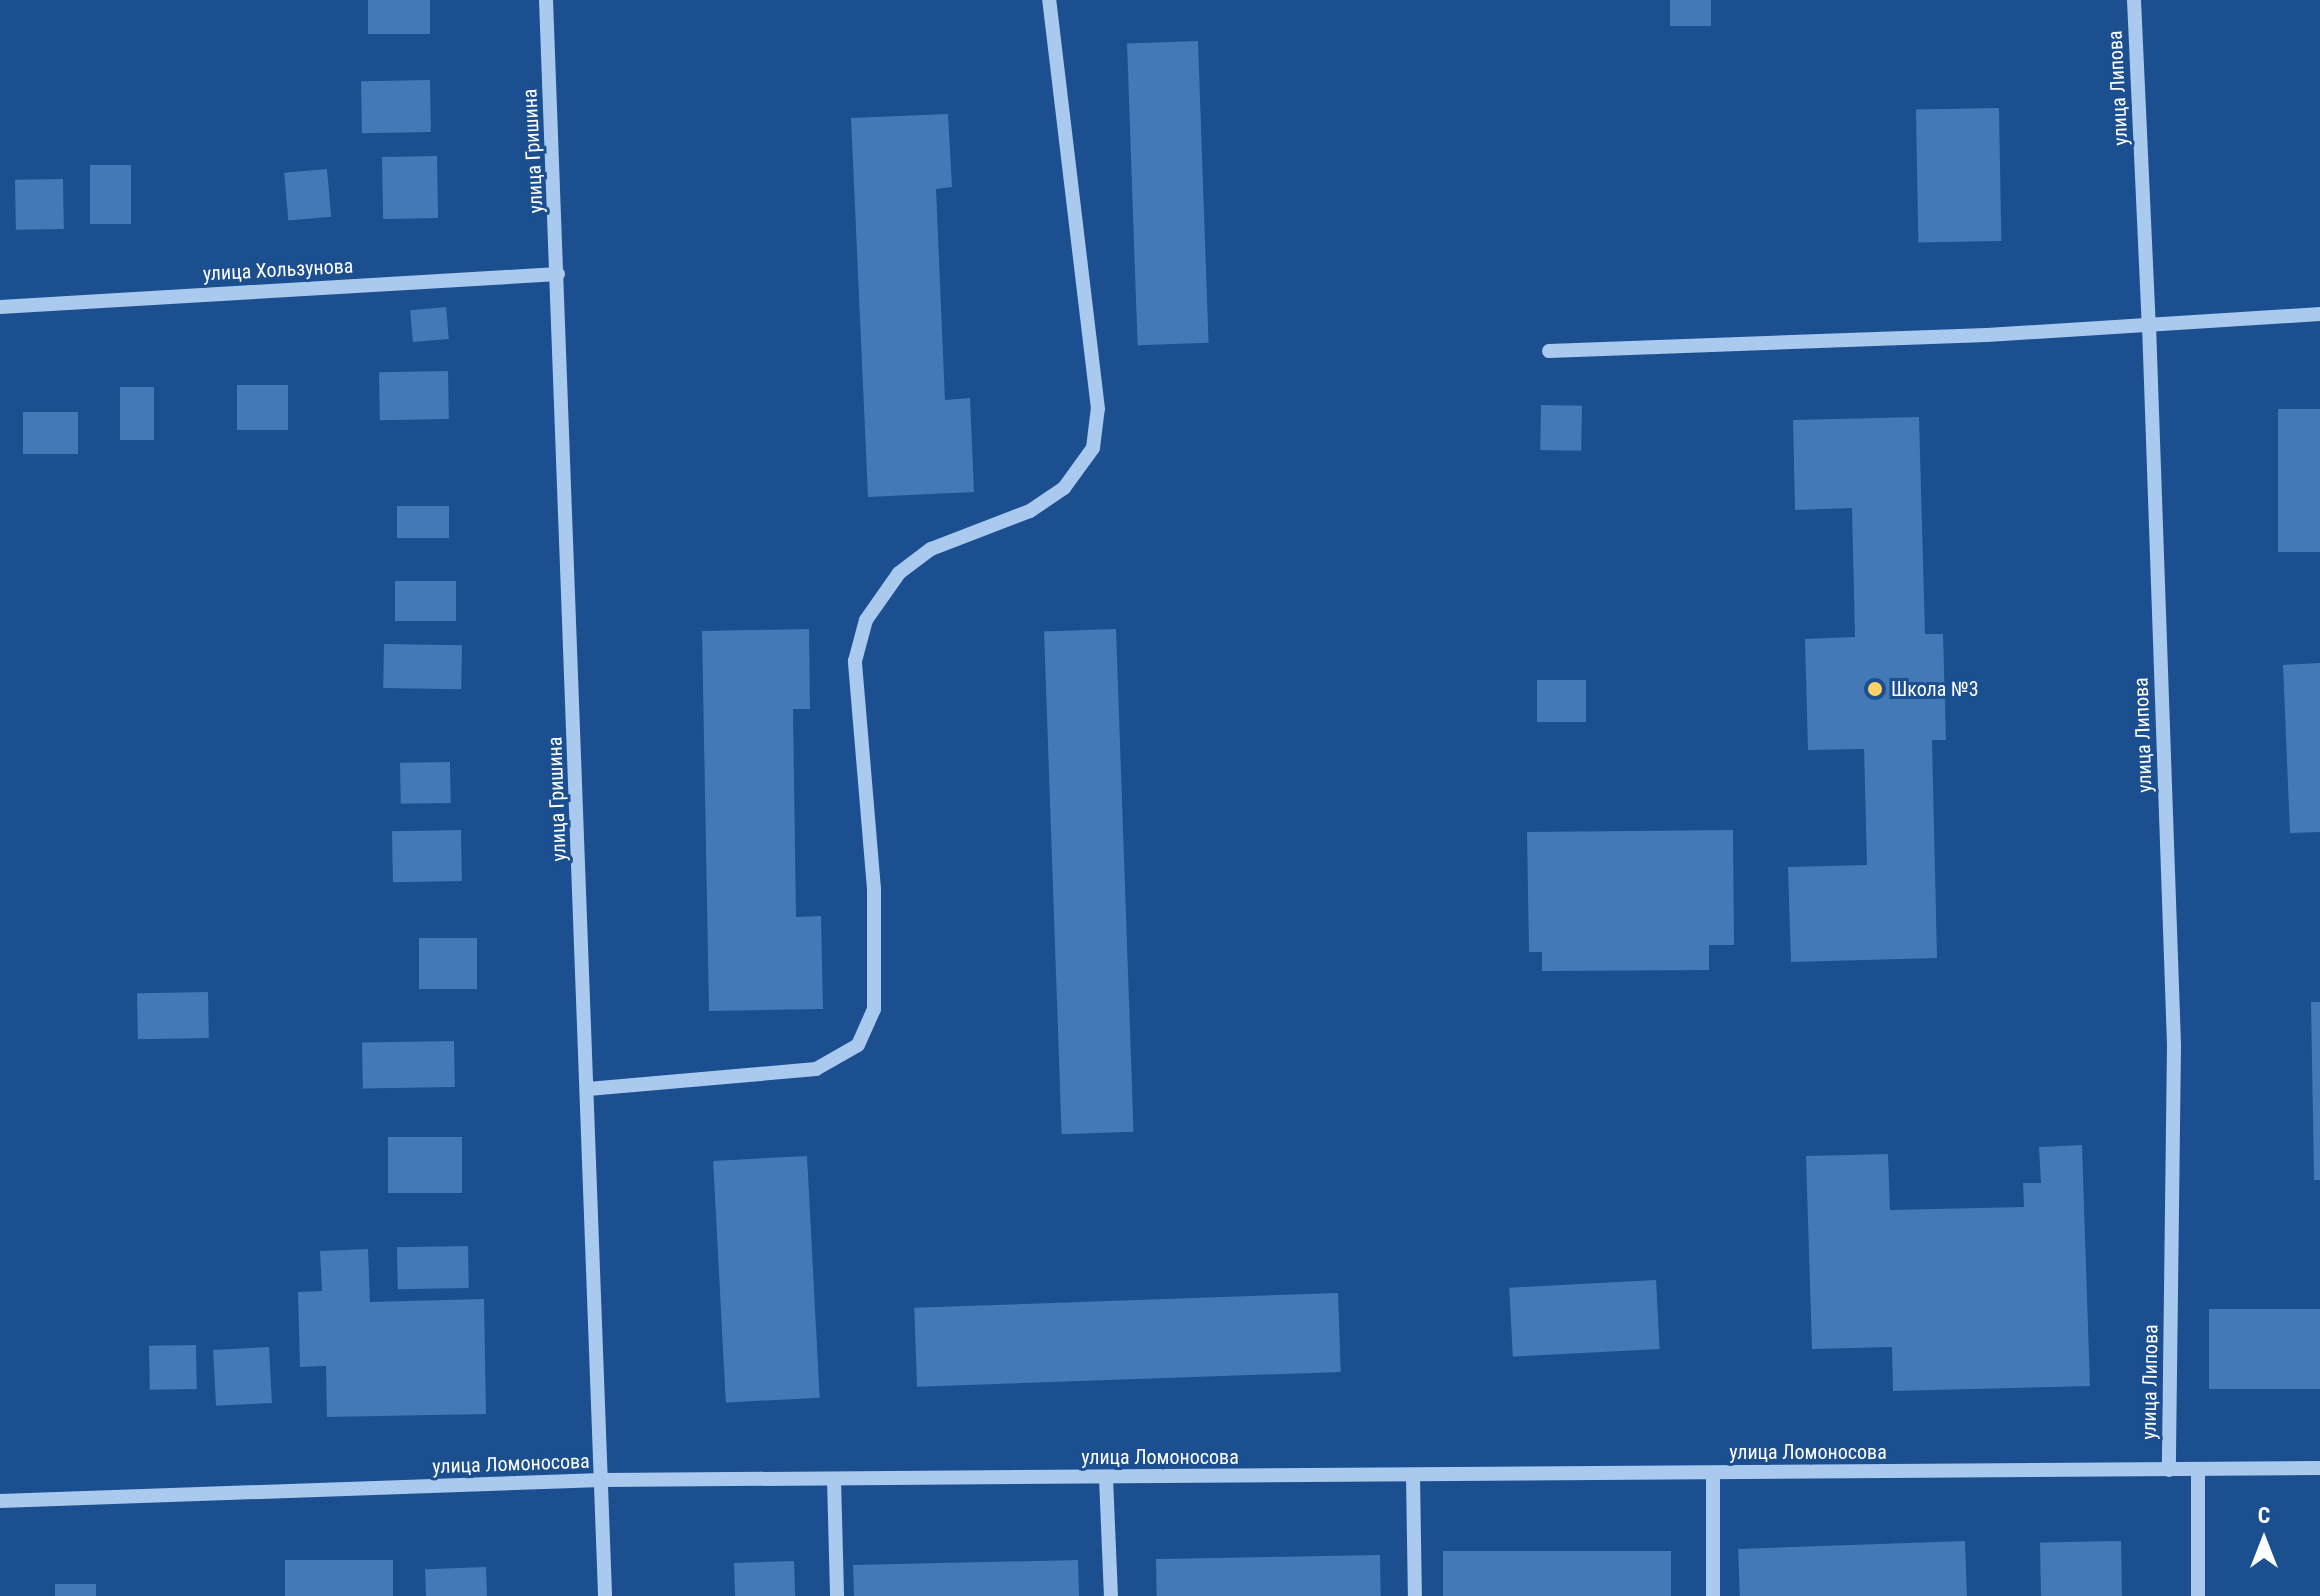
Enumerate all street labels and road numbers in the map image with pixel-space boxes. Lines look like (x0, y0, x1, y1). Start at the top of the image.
street label: улица Липова (2103, 30, 2133, 146)
street label: улица Гришина (518, 88, 548, 214)
street label: улица Хользунова (202, 254, 354, 286)
street label: улица Липова (2129, 677, 2157, 793)
street label: улица Гришина (543, 736, 571, 862)
street label: улица Липова (2137, 1324, 2163, 1440)
street label: улица Ломоносова (1729, 1440, 1887, 1464)
street label: улица Ломоносова (1081, 1445, 1239, 1469)
street label: улица Ломоносова (432, 1449, 590, 1479)

